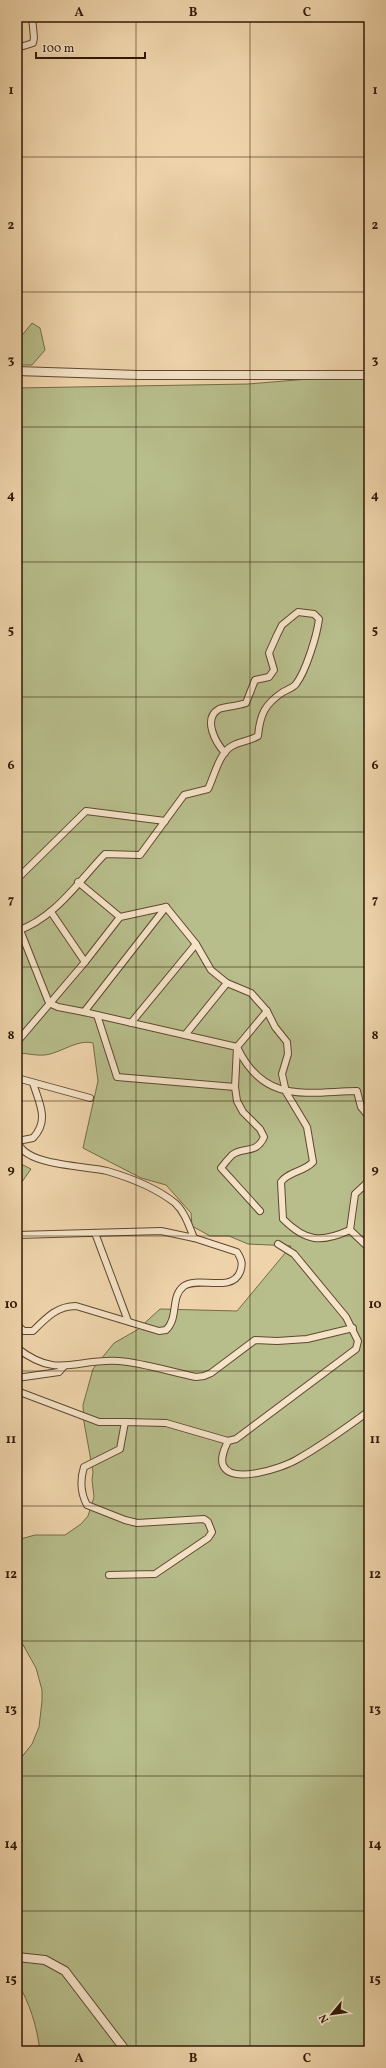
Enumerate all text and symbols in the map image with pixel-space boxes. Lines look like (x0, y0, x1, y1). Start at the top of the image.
text: A (74, 4, 84, 22)
text: B (189, 4, 198, 22)
text: C (303, 4, 311, 22)
scale bar (36, 34, 145, 60)
text: 100 m (42, 41, 75, 57)
text: 1 (8, 82, 14, 100)
text: 1 (372, 82, 378, 100)
text: 2 (8, 217, 15, 235)
text: 2 (372, 217, 379, 235)
text: 3 (8, 352, 15, 370)
text: 3 (372, 352, 379, 370)
text: 4 (7, 487, 15, 505)
text: 4 (371, 487, 379, 505)
text: 5 (8, 622, 14, 640)
text: 5 (372, 622, 378, 640)
text: 6 (7, 757, 15, 775)
text: 6 (371, 757, 379, 775)
text: 7 (8, 892, 14, 910)
text: 7 (372, 892, 378, 910)
text: 8 (7, 1027, 15, 1045)
text: 8 (371, 1027, 379, 1045)
text: 9 (7, 1161, 15, 1179)
text: 9 (371, 1161, 379, 1179)
text: 10 (4, 1296, 18, 1314)
text: 10 (368, 1296, 382, 1314)
text: 11 (6, 1431, 16, 1449)
text: 11 (370, 1431, 380, 1449)
text: 12 (5, 1566, 17, 1584)
text: 12 (369, 1566, 381, 1584)
text: 13 (5, 1701, 17, 1719)
text: 13 (369, 1701, 381, 1719)
text: 14 (4, 1836, 18, 1854)
text: 14 (368, 1836, 382, 1854)
text: 15 (5, 1971, 17, 1989)
text: 15 (369, 1971, 381, 1989)
north arrow (312, 1994, 352, 2034)
text: N (316, 2011, 333, 2025)
text: A (74, 2050, 84, 2068)
text: B (189, 2050, 198, 2068)
text: C (303, 2050, 311, 2068)

